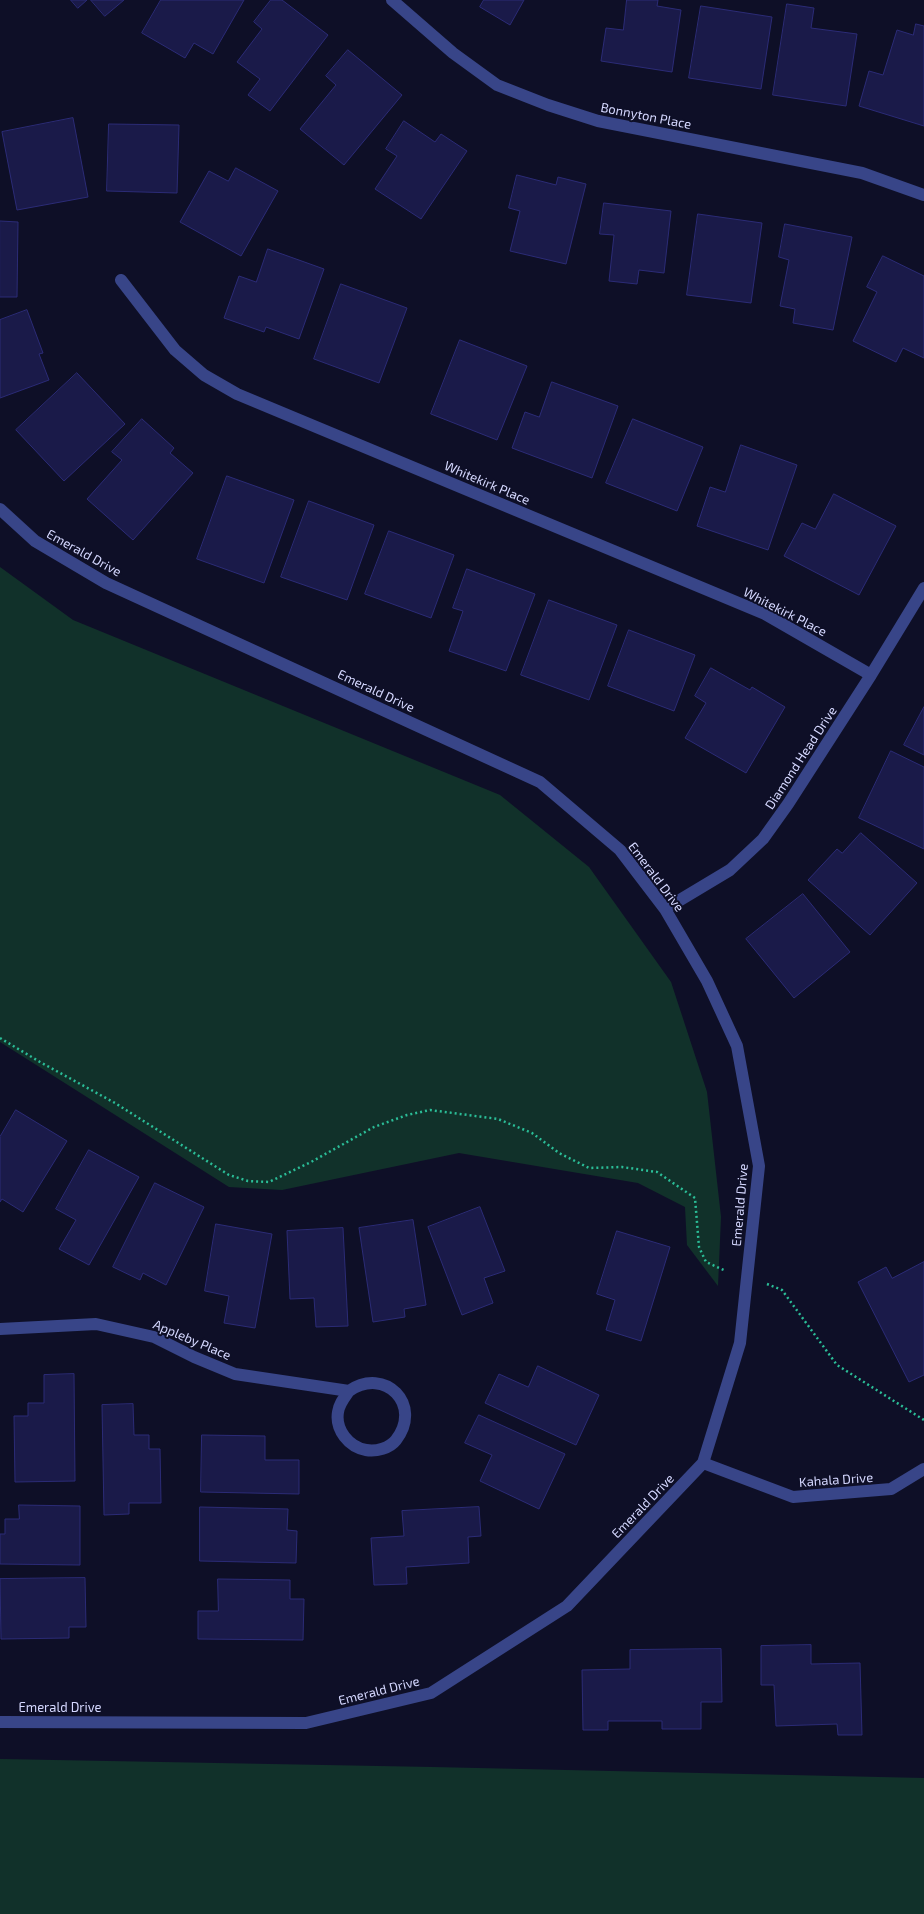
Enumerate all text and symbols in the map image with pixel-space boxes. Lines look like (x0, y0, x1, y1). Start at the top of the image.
street label: Bonnyton Place (599, 100, 693, 132)
street label: Whitekirk Place (442, 458, 532, 508)
street label: Emerald Drive (44, 526, 124, 580)
street label: Whitekirk Place (741, 584, 829, 640)
street label: Emerald Drive (335, 666, 417, 716)
street label: Diamond Head Drive (762, 704, 840, 812)
street label: Emerald Drive (625, 839, 687, 915)
street label: Emerald Drive (729, 1163, 751, 1247)
street label: Appleby Place (151, 1317, 233, 1363)
street label: Kahala Drive (798, 1470, 874, 1490)
street label: Emerald Drive (609, 1471, 677, 1541)
street label: Emerald Drive (337, 1673, 421, 1709)
street label: Emerald Drive (18, 1700, 102, 1716)

